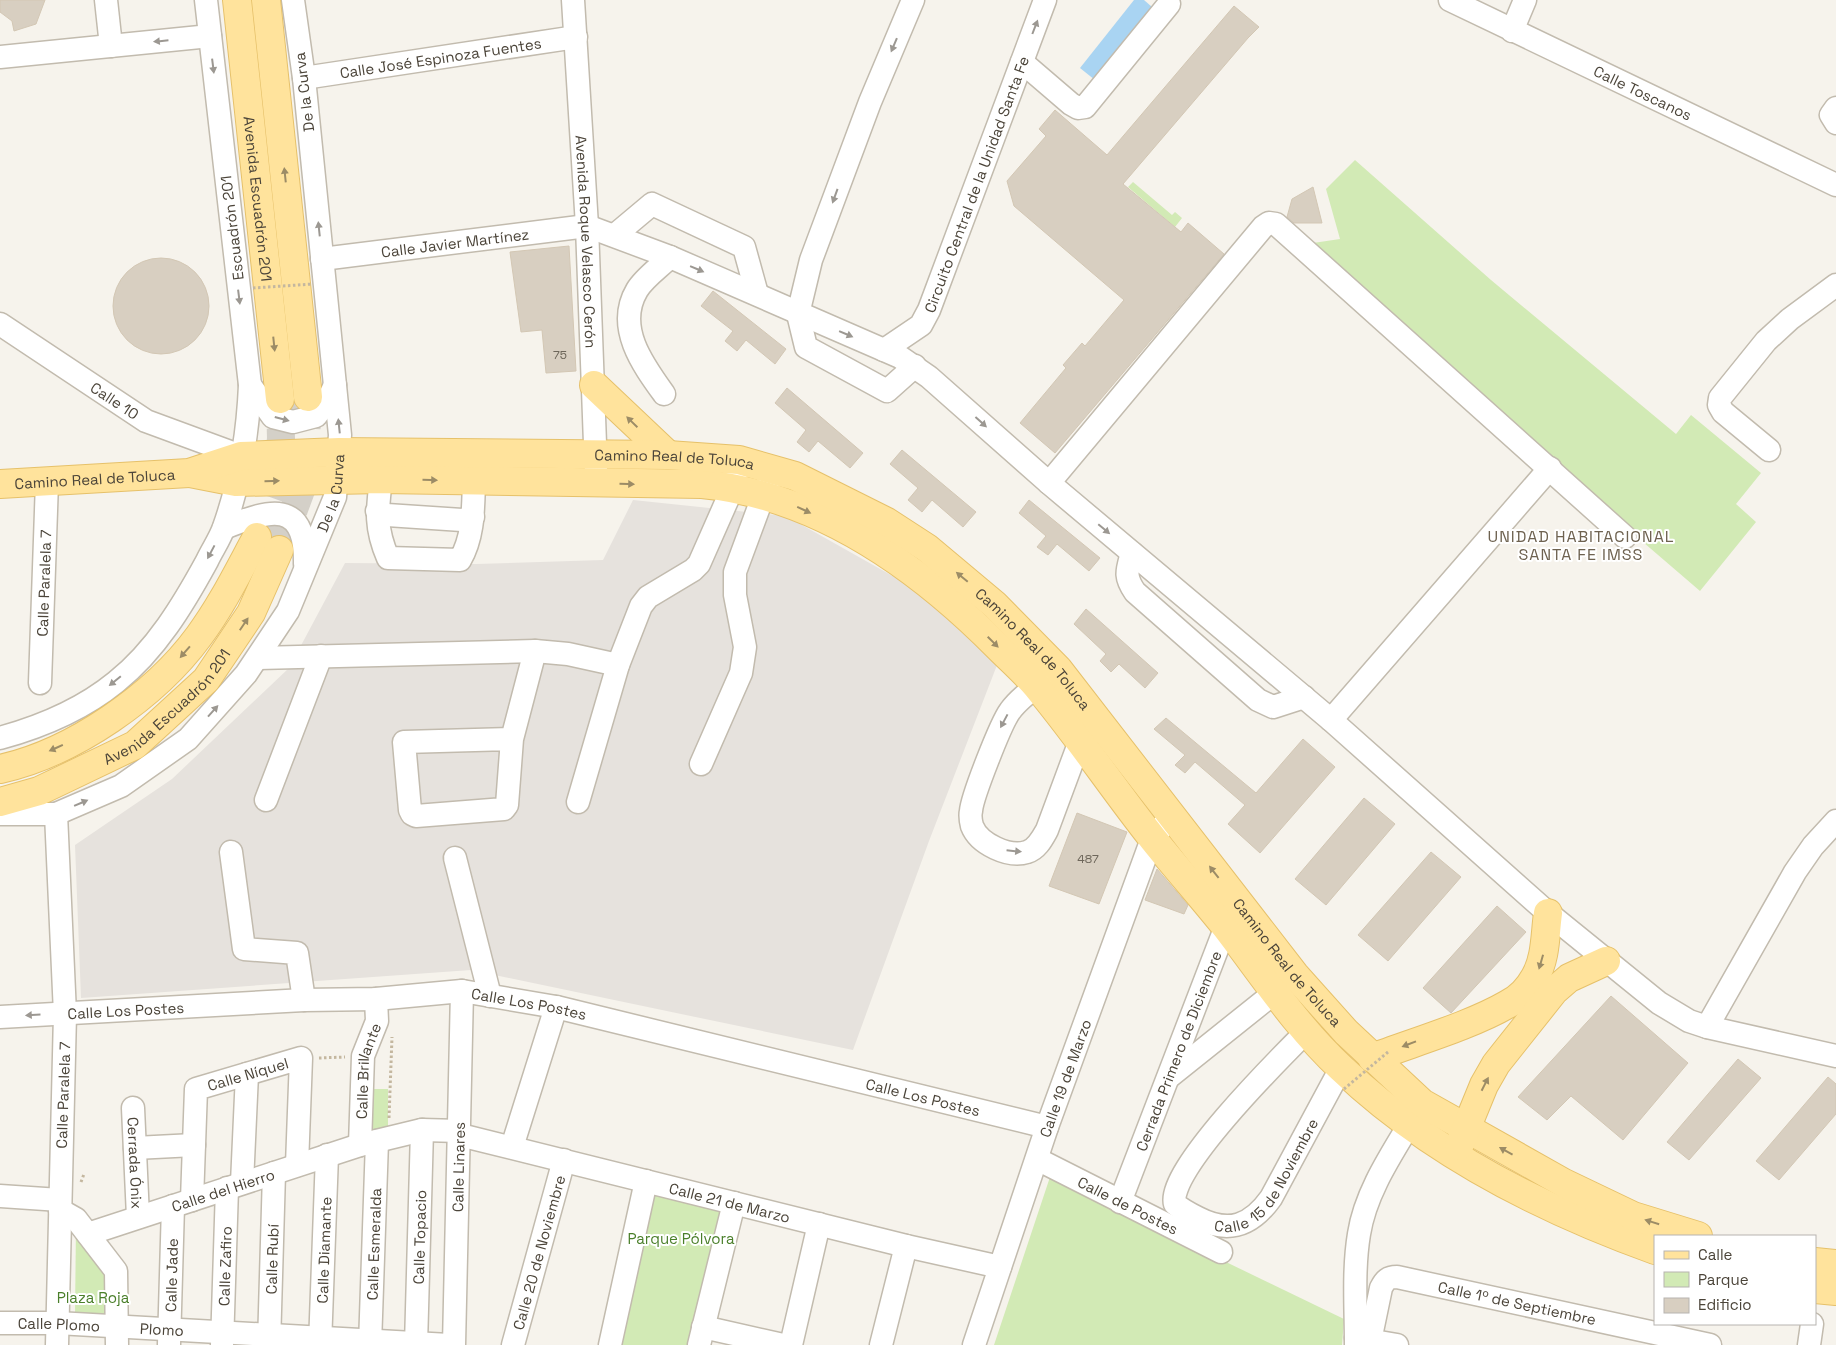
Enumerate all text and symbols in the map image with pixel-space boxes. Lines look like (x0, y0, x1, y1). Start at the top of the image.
one-way arrow (1031, 19, 1039, 34)
street label: Calle José Espinoza Fuentes (338, 33, 543, 82)
one-way arrow (153, 37, 169, 45)
one-way arrow (890, 38, 898, 52)
street label: De la Curva (290, 51, 318, 133)
street label: Circuito Central de la Unidad Santa Fe (919, 53, 1033, 315)
one-way arrow (209, 58, 217, 74)
street label: Calle Toscanos (1591, 61, 1695, 124)
street label: Avenida Escuadrón 201 (240, 115, 277, 283)
street label: Avenida Roque Velasco Cerón (572, 134, 601, 349)
one-way arrow (281, 166, 289, 182)
street label: Escuadrón 201 (216, 175, 248, 281)
one-way arrow (831, 189, 839, 204)
one-way arrow (315, 221, 323, 237)
street label: Calle Javier Martínez (380, 224, 530, 261)
one-way arrow (690, 265, 705, 273)
one-way arrow (235, 289, 243, 305)
one-way arrow (839, 331, 853, 339)
one-way arrow (270, 336, 278, 352)
house number: 75 (553, 347, 567, 363)
street label: Calle 10 (87, 377, 143, 423)
one-way arrow (275, 416, 290, 424)
one-way arrow (626, 416, 638, 428)
one-way arrow (974, 417, 987, 428)
one-way arrow (335, 418, 343, 434)
street label: Camino Real de Toluca (594, 445, 757, 474)
street label: De la Curva (312, 453, 348, 535)
street label: Camino Real de Toluca (14, 464, 176, 493)
one-way arrow (422, 476, 438, 484)
one-way arrow (264, 477, 280, 485)
one-way arrow (620, 480, 636, 488)
one-way arrow (796, 506, 811, 514)
one-way arrow (1097, 523, 1110, 534)
district label: UNIDAD HABITACIONAL SANTA FE IMSS (1488, 526, 1674, 565)
street label: Calle Paralela 7 (32, 529, 55, 637)
one-way arrow (207, 545, 215, 559)
one-way arrow (955, 571, 968, 582)
street label: Camino Real de Toluca (972, 583, 1096, 714)
one-way arrow (239, 617, 249, 631)
one-way arrow (987, 636, 999, 648)
street label: Avenida Escuadrón 201 (100, 645, 234, 768)
one-way arrow (179, 646, 191, 658)
one-way arrow (109, 676, 122, 687)
one-way arrow (207, 706, 219, 718)
one-way arrow (1000, 714, 1008, 729)
one-way arrow (49, 745, 63, 753)
one-way arrow (74, 799, 89, 807)
one-way arrow (1006, 848, 1022, 856)
house number: 487 (1077, 851, 1099, 867)
one-way arrow (1209, 866, 1220, 879)
street label: Camino Real de Toluca (1229, 894, 1346, 1031)
street label: Cerrada Primero de Diciembre (1131, 948, 1225, 1154)
one-way arrow (1537, 954, 1545, 969)
street label: Calle Los Postes (470, 983, 589, 1024)
street label: Calle Los Postes (67, 997, 185, 1023)
one-way arrow (24, 1012, 40, 1020)
street label: Calle 19 de Marzo (1035, 1016, 1095, 1140)
street label: Calle Brillante (351, 1020, 385, 1119)
one-way arrow (1401, 1040, 1416, 1048)
street label: Calle Paralela 7 (52, 1041, 74, 1149)
street label: Calle Níquel (205, 1053, 290, 1095)
street label: Calle Los Postes (864, 1074, 982, 1120)
one-way arrow (1481, 1077, 1489, 1091)
street label: Calle 15 de Noviembre (1213, 1115, 1322, 1236)
street label: Cerrada Ónix (124, 1117, 147, 1209)
street label: Calle Linares (448, 1122, 469, 1212)
one-way arrow (1498, 1147, 1513, 1155)
street label: Calle del Hierro (169, 1164, 277, 1216)
street label: Calle de Postes (1075, 1172, 1182, 1238)
street label: Calle 20 de Noviembre (508, 1173, 569, 1332)
street label: Calle 21 de Marzo (667, 1178, 792, 1226)
street label: Calle Esmeralda (362, 1187, 385, 1301)
street label: Calle Topacio (408, 1189, 430, 1285)
street label: Calle Diamante (312, 1196, 335, 1304)
one-way arrow (1644, 1217, 1659, 1225)
street label: Calle Rubí (261, 1223, 282, 1295)
street label: Calle Zafiro (214, 1226, 235, 1306)
park label: Parque Pólvora (627, 1229, 735, 1248)
legend (1654, 1235, 1816, 1325)
street label: Calle Jade (160, 1238, 182, 1312)
text: Calle (1698, 1245, 1733, 1264)
text: Parque (1698, 1270, 1749, 1289)
street label: Calle 1º de Septiembre (1436, 1277, 1598, 1329)
park label: Plaza Roja (57, 1288, 130, 1307)
text: Edificio (1698, 1295, 1752, 1314)
street label: Calle Plomo (18, 1313, 101, 1335)
street label: Plomo (139, 1318, 184, 1340)

